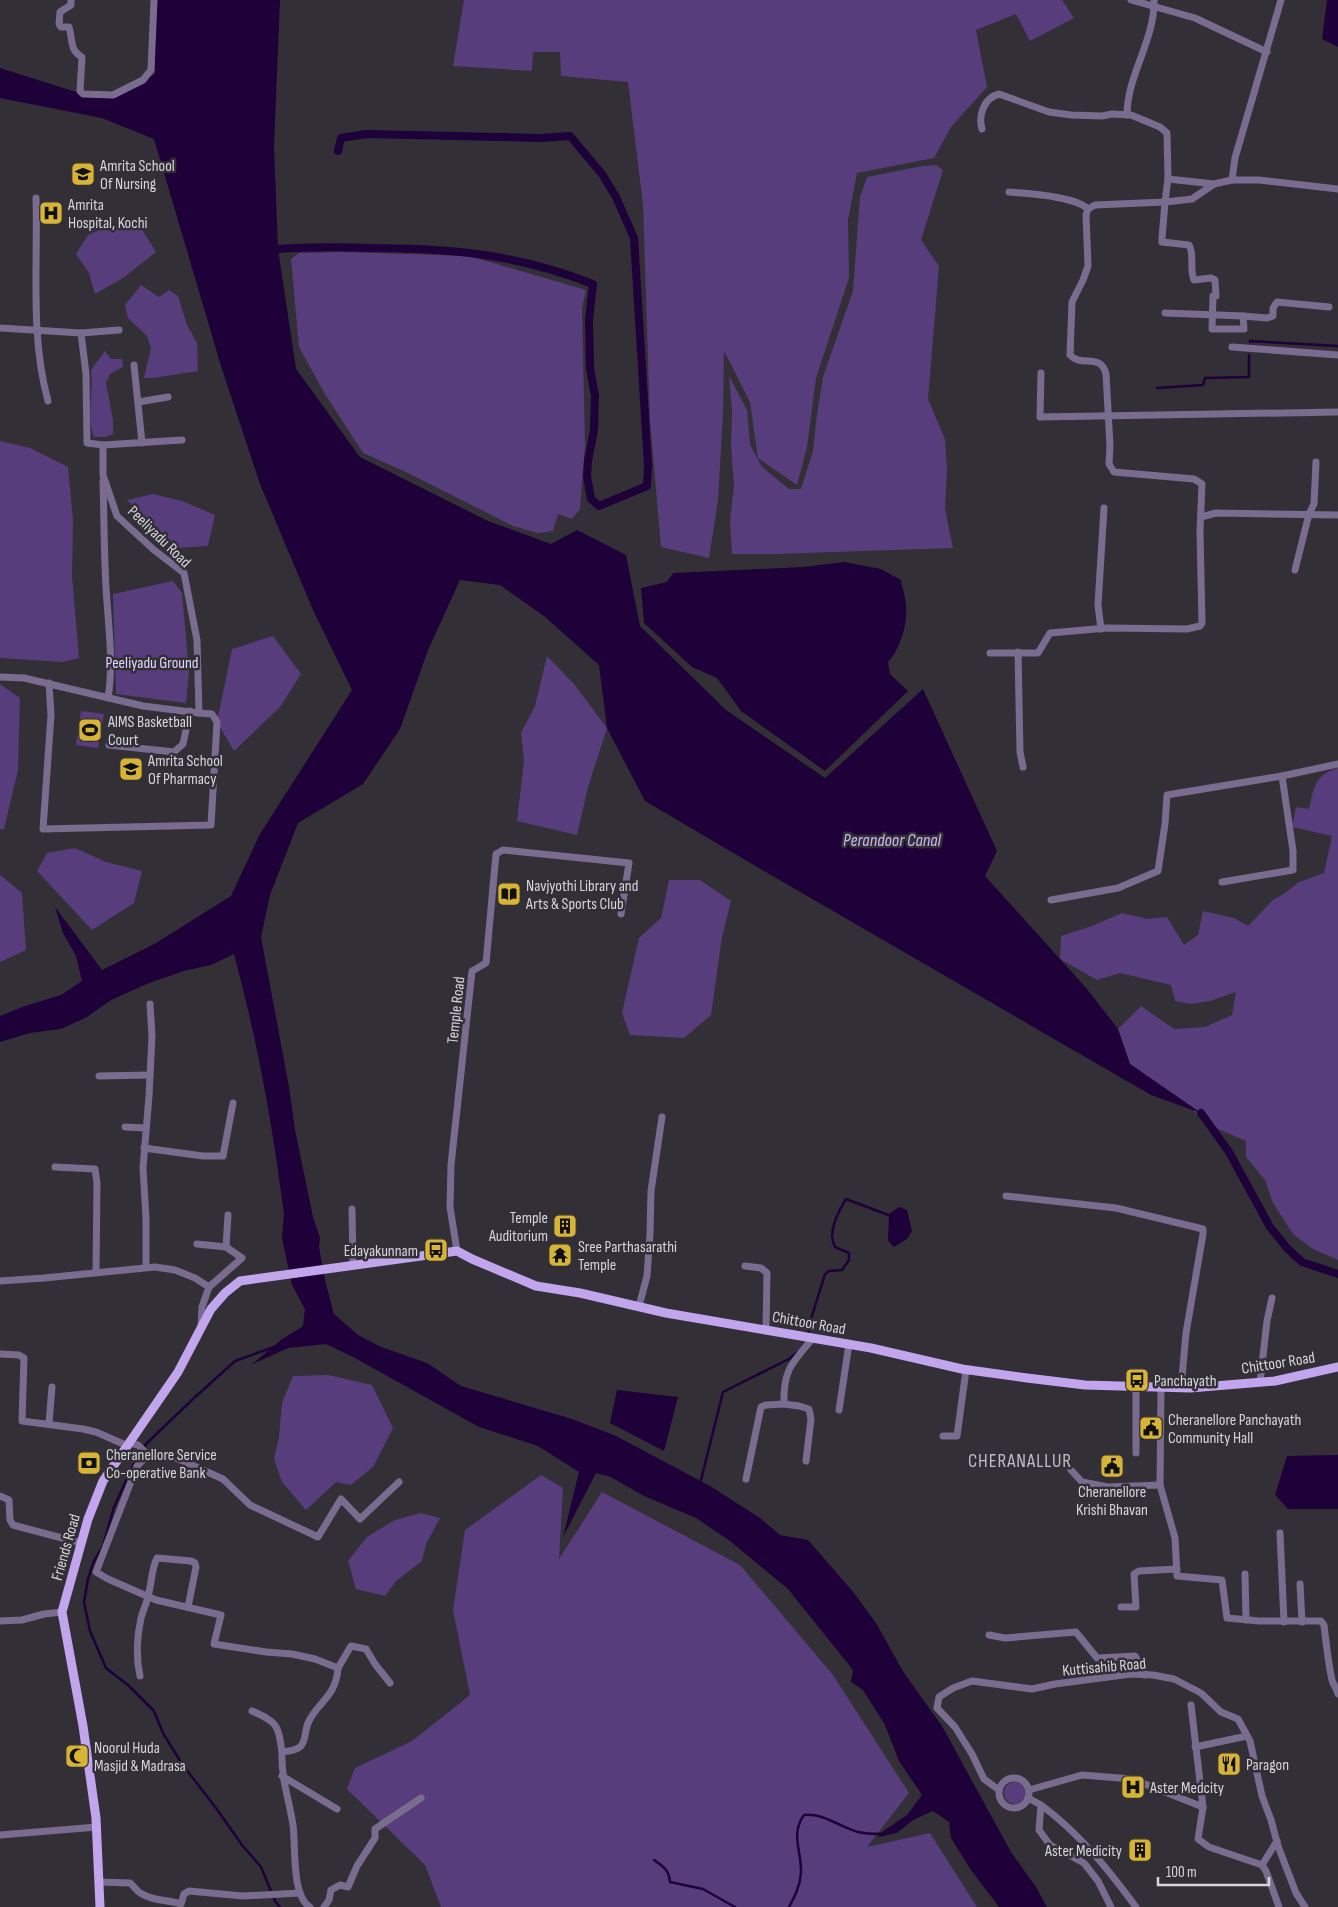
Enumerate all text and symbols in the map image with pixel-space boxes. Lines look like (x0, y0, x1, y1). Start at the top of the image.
place label: Amrita School Of Nursing (99, 157, 175, 194)
school or university icon: Amrita School Of Nursing (70, 161, 96, 187)
place label: Amrita Hospital, Kochi (67, 196, 147, 233)
hospital icon: Amrita Hospital, Kochi (38, 200, 64, 226)
street label: Peeliyadu Road (123, 502, 195, 572)
park label: Peeliyadu Ground (105, 654, 199, 673)
place label: AIMS Basketball Court (107, 713, 192, 750)
sports icon: AIMS Basketball Court (77, 717, 103, 743)
place label: Amrita School Of Pharmacy (147, 752, 223, 789)
school or university icon: Amrita School Of Pharmacy (118, 756, 144, 782)
water label: Perandoor Canal (843, 830, 942, 851)
place label: Navjyothi Library and Arts & Sports Club (525, 877, 638, 914)
library icon: Navjyothi Library and Arts & Sports Club (496, 881, 522, 907)
street label: Temple Road (444, 976, 469, 1045)
place label: Temple Auditorium (488, 1209, 548, 1246)
building icon: Temple Auditorium (552, 1213, 578, 1239)
bus stop icon: Edayakunnam (423, 1237, 449, 1263)
place label: Sree Parthasarathi Temple (578, 1238, 677, 1275)
place label: Edayakunnam (344, 1242, 418, 1261)
temple icon: Sree Parthasarathi Temple (547, 1242, 573, 1268)
street label: Chittoor Road (771, 1308, 847, 1339)
street label: Chittoor Road (1240, 1348, 1316, 1379)
bus stop icon: Panchayath (1124, 1367, 1150, 1393)
place label: Panchayath (1154, 1372, 1217, 1391)
place label: Cheranellore Panchayath Community Hall (1168, 1411, 1301, 1448)
public building icon: Cheranellore Panchayath Community Hall (1138, 1415, 1164, 1441)
place label: Cheranellore Service Co-operative Bank (106, 1446, 217, 1483)
bank icon: Cheranellore Service Co-operative Bank (76, 1450, 102, 1476)
district label: CHERANALLUR (968, 1450, 1072, 1473)
public building icon: Cheranellore Krishi Bhavan (1099, 1453, 1125, 1479)
place label: Cheranellore Krishi Bhavan (1076, 1483, 1148, 1520)
street label: Friends Road (48, 1512, 85, 1583)
street label: Kuttisahib Road (1061, 1654, 1147, 1681)
place label: Noorul Huda Masjid & Madrasa (94, 1739, 186, 1776)
mosque icon: Noorul Huda Masjid & Madrasa (64, 1743, 90, 1769)
restaurant icon: Paragon (1216, 1751, 1242, 1777)
place label: Paragon (1246, 1756, 1289, 1775)
hospital icon: Aster Medcity (1120, 1774, 1146, 1800)
place label: Aster Medcity (1149, 1779, 1224, 1798)
building icon: Aster Medicity (1127, 1837, 1153, 1863)
place label: Aster Medicity (1044, 1842, 1122, 1861)
scale bar (1158, 1854, 1269, 1886)
text: 100 m (1166, 1863, 1197, 1882)

